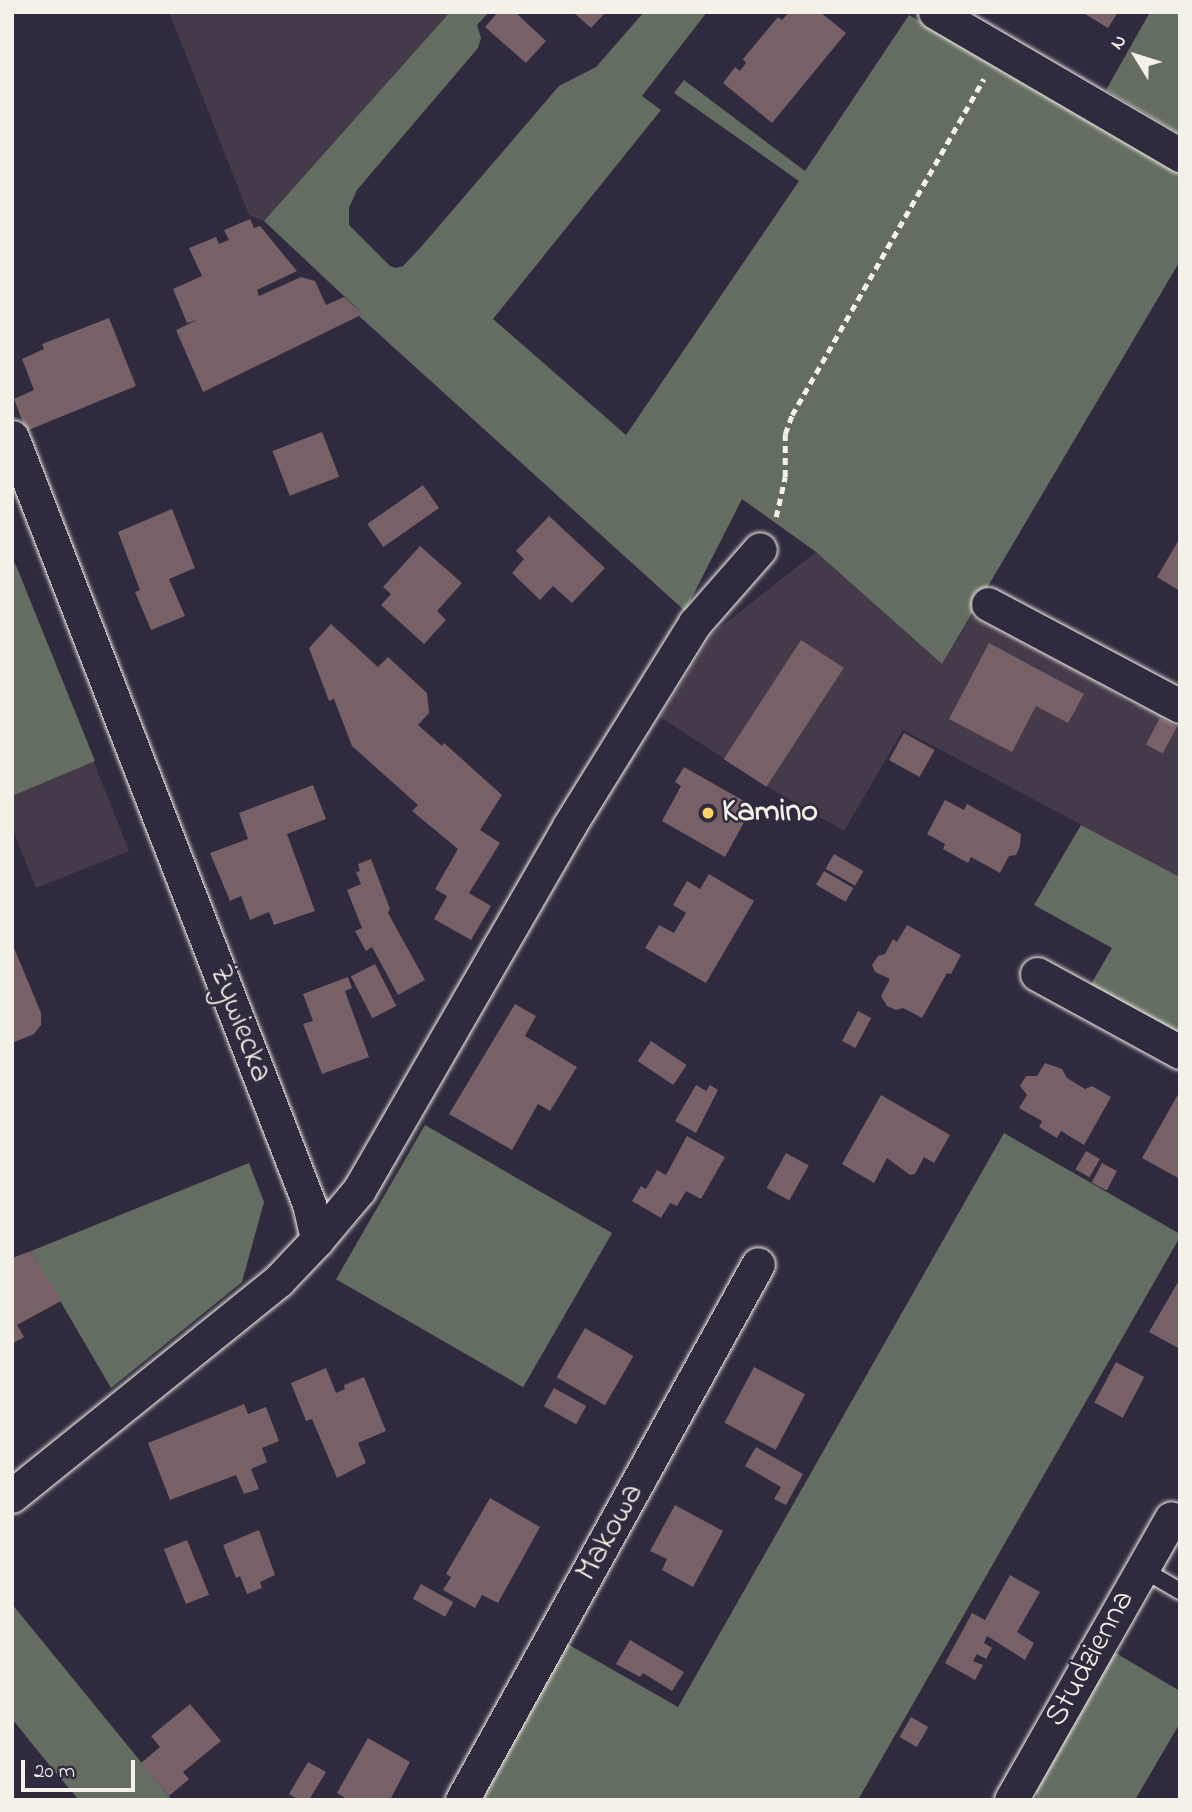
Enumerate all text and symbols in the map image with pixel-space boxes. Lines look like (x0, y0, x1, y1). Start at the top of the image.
north arrow (1101, 21, 1171, 91)
text: N (1104, 29, 1134, 56)
place label: Kamino (722, 794, 818, 832)
marker: Kamino (700, 805, 716, 821)
street label: Żywiecka (199, 960, 279, 1088)
street label: Makowa (569, 1477, 653, 1589)
street label: Studzienna (1038, 1584, 1144, 1734)
scale bar (24, 1745, 138, 1789)
text: 20 m (34, 1757, 75, 1787)

